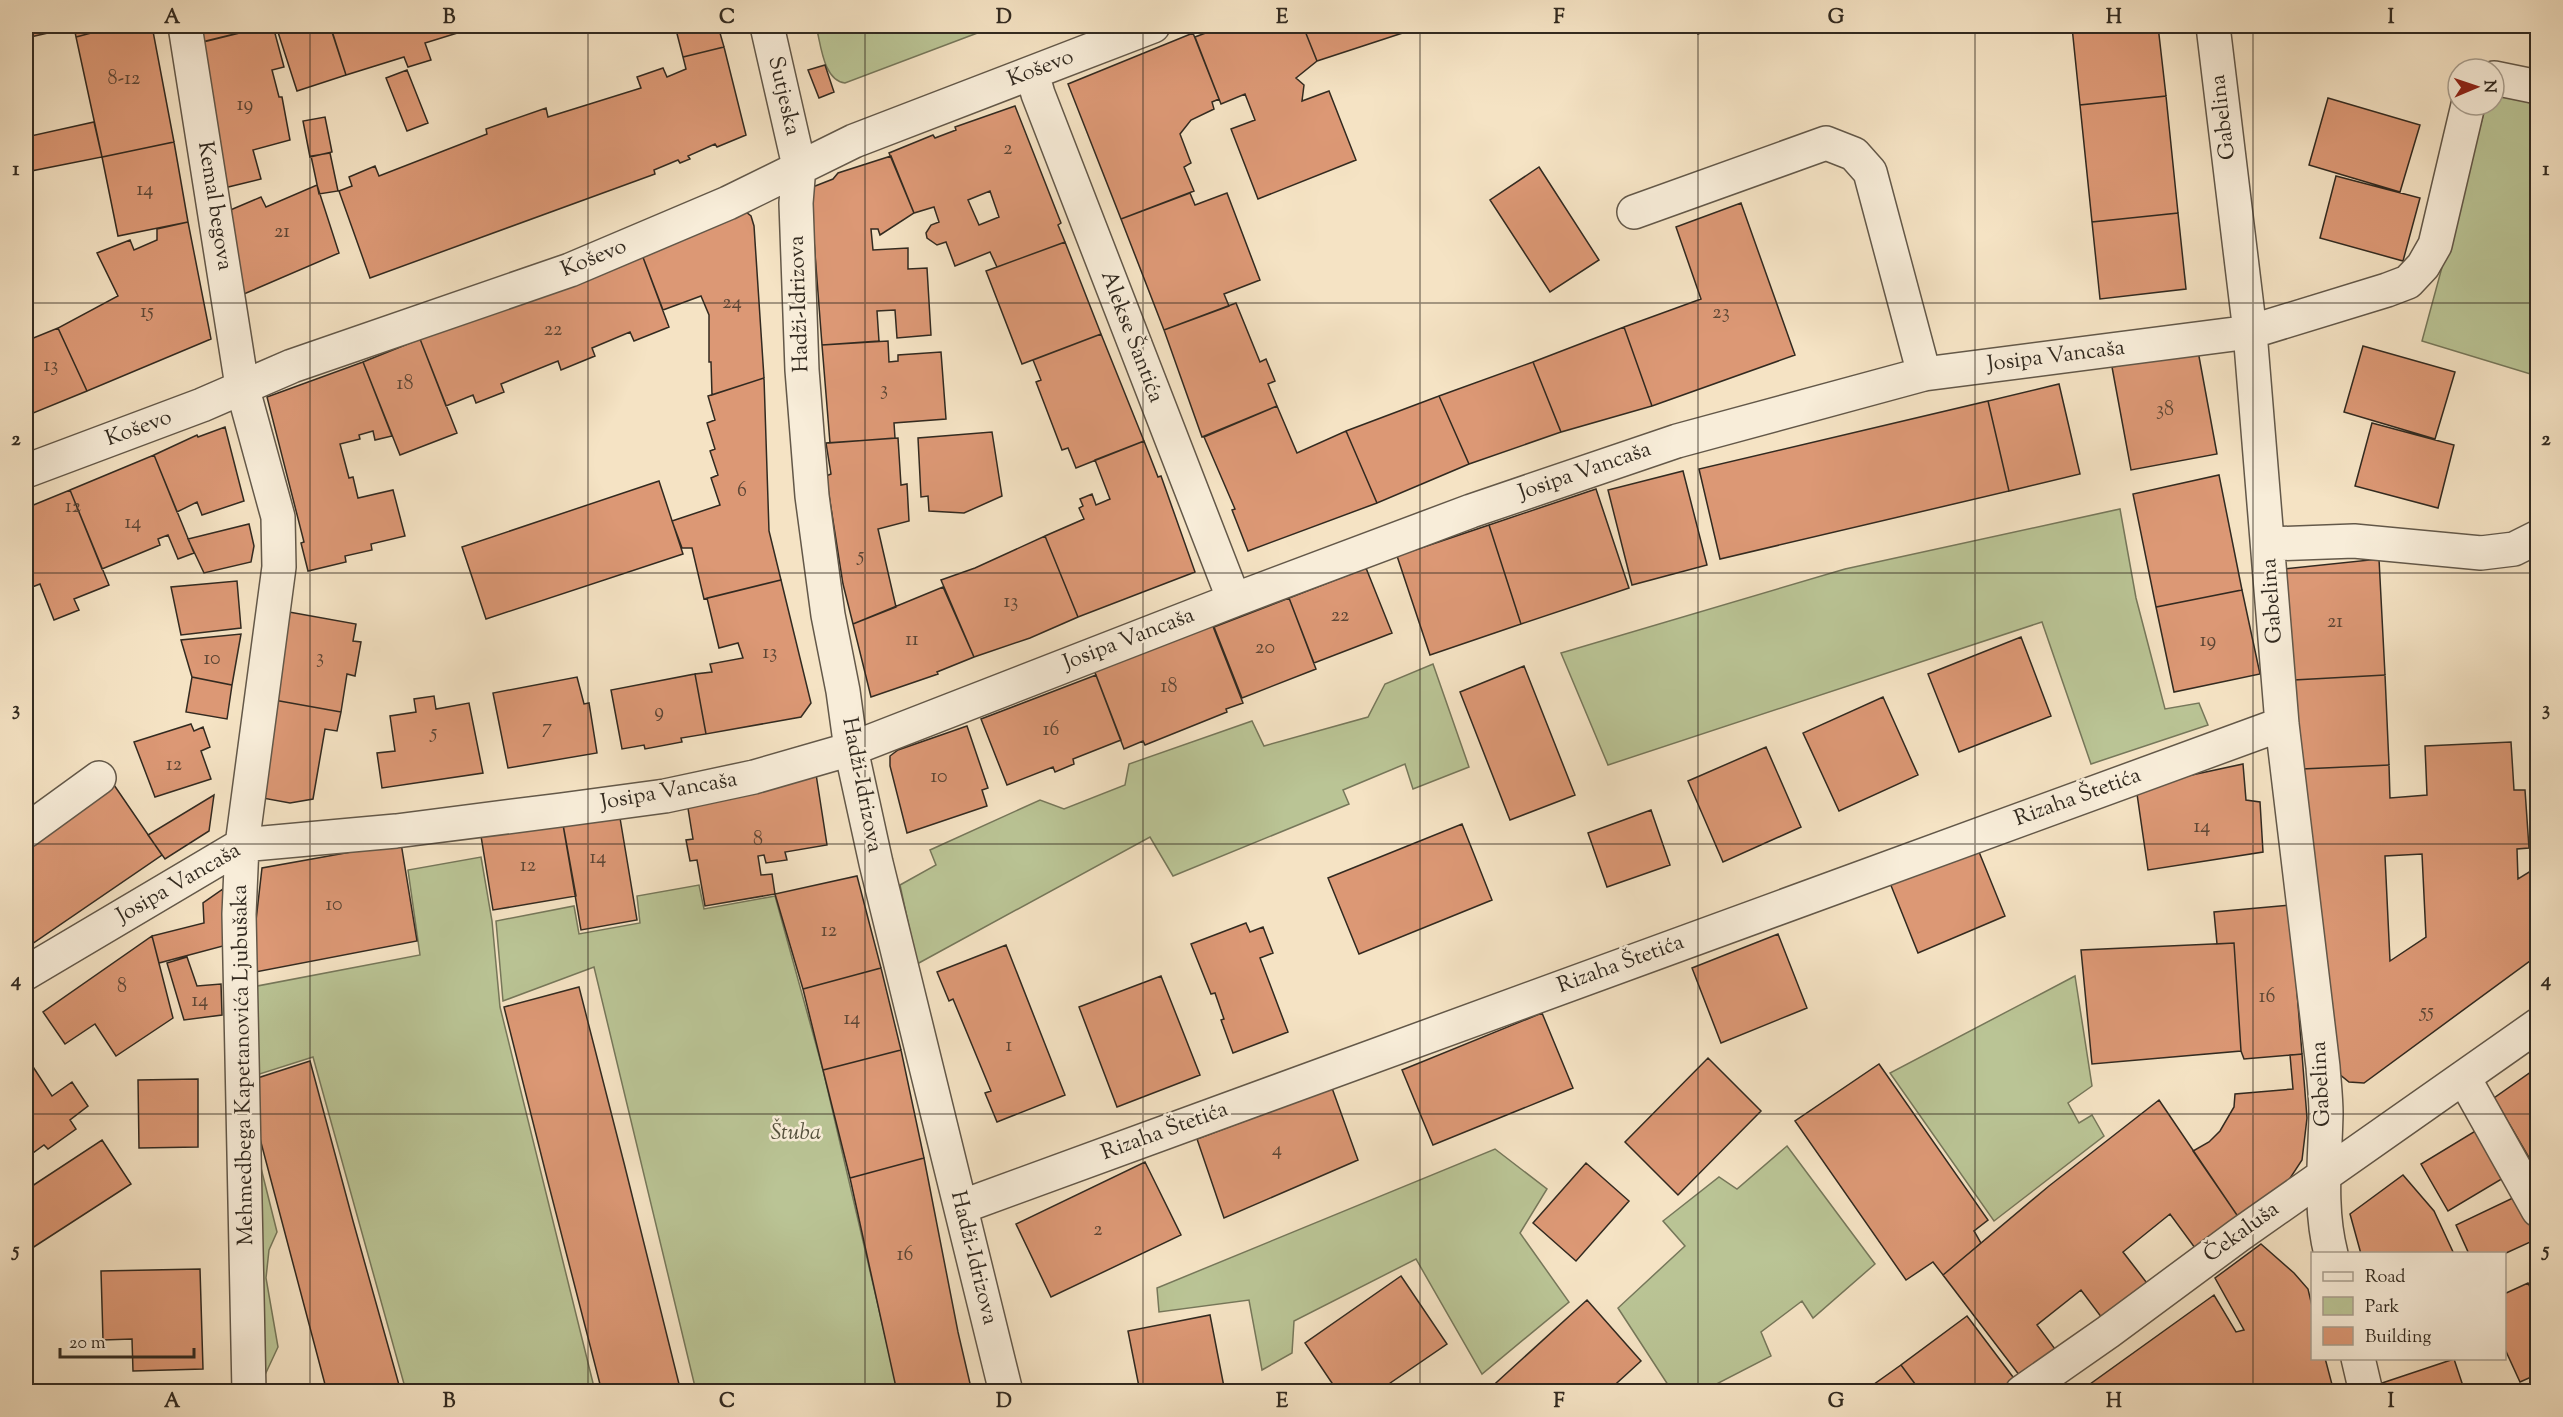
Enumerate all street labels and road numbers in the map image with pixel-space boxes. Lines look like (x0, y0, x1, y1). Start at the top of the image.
street label: Koševo (1003, 42, 1079, 96)
street label: Sutjeska (758, 53, 808, 139)
street label: Gabelina (2203, 73, 2245, 161)
street label: Kemal begova (188, 139, 240, 273)
street label: Koševo (556, 231, 632, 287)
street label: Hadži-Idrizova (782, 235, 818, 373)
street label: Alekse Šantića (1091, 266, 1172, 408)
street label: Josipa Vancaša (1984, 333, 2127, 381)
street label: Koševo (101, 402, 177, 456)
street label: Josipa Vancaša (1513, 434, 1656, 510)
street label: Gabelina (2254, 557, 2292, 645)
street label: Josipa Vancaša (1058, 600, 1199, 680)
street label: Hadži-Idrizova (832, 715, 890, 855)
street label: Rizaha Štetića (2010, 759, 2146, 836)
street label: Josipa Vancaša (597, 764, 740, 820)
street label: Josipa Vancaša (110, 836, 247, 933)
street label: Mehmedbega Kapetanovića Ljubušaka (225, 884, 263, 1246)
street label: Rizaha Štetića (1553, 926, 1689, 1003)
street label: Gabelina (2304, 1040, 2340, 1128)
street label: Rizaha Štetića (1097, 1093, 1233, 1170)
street label: Hadži-Idrizova (941, 1188, 1005, 1328)
street label: Čekaluša (2197, 1194, 2287, 1271)

